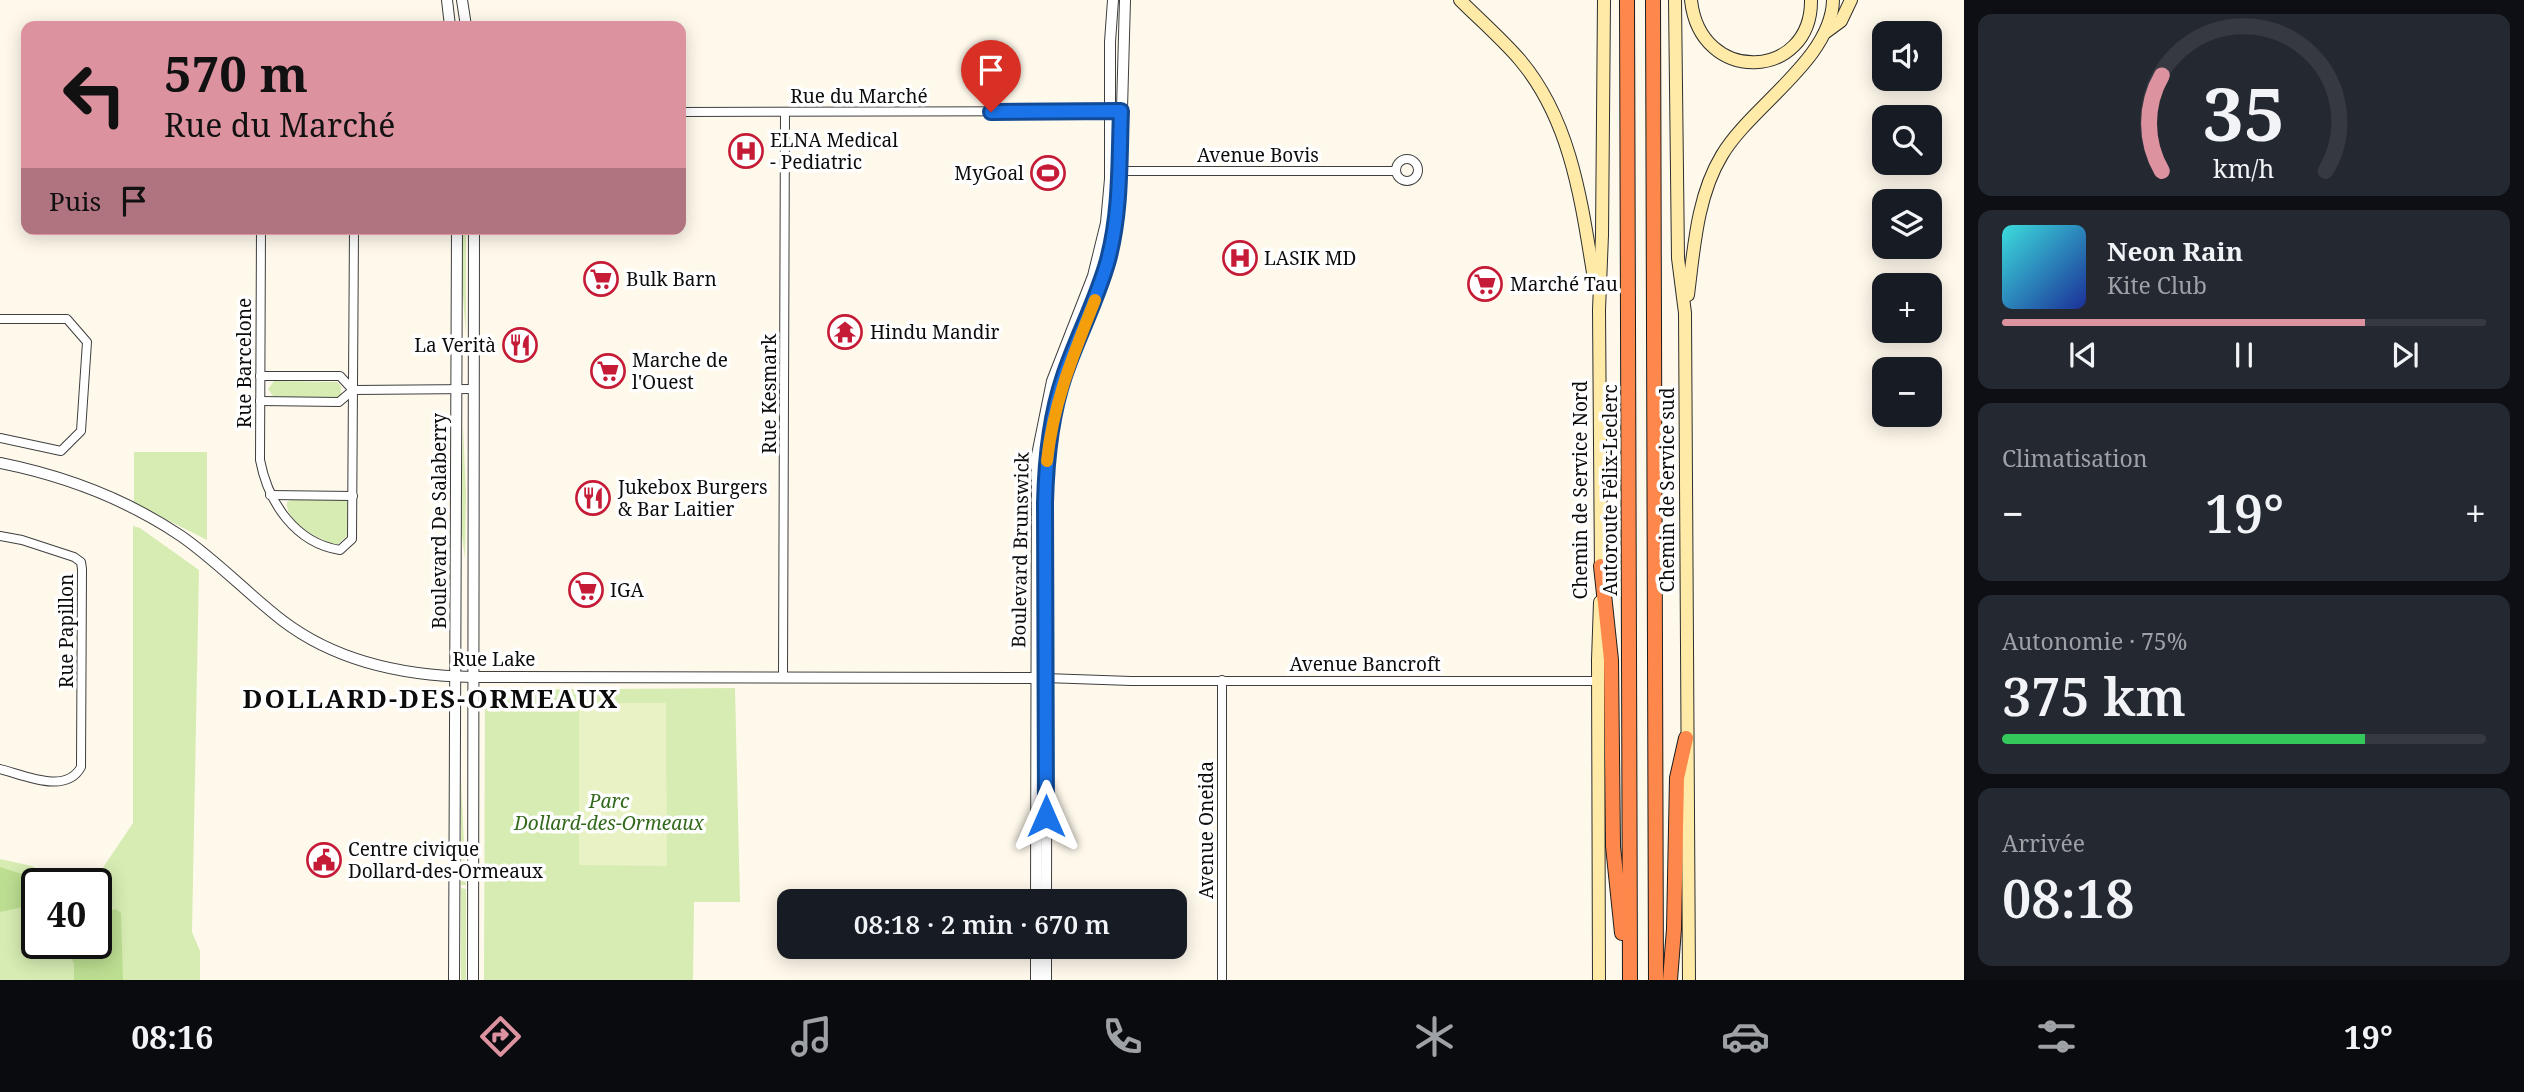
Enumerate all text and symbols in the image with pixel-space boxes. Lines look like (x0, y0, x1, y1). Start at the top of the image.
map controls (1872, 21, 1942, 427)
button: sound (1872, 21, 1942, 91)
text: 570 m (164, 40, 308, 106)
pin (961, 40, 1021, 112)
icon: left (49, 49, 140, 140)
icon: arrive (972, 51, 1010, 89)
text: 35 (2203, 63, 2285, 162)
street label: Rue du Marché (790, 83, 928, 109)
text: Rue du Marché (164, 103, 395, 146)
button: search (1872, 105, 1942, 175)
place label: ELNA Medical - Pediatric (770, 127, 898, 175)
hospital icon: ELNA Medical - Pediatric (727, 132, 765, 170)
street label: Avenue Bovis (1197, 142, 1319, 168)
text: km/h (2213, 151, 2275, 185)
sports icon: MyGoal (1029, 154, 1067, 192)
place label: MyGoal (954, 160, 1024, 186)
icon: arrive (115, 182, 153, 220)
text: Puis (49, 183, 101, 219)
button: layers (1872, 189, 1942, 259)
text: Neon Rain (2107, 233, 2243, 269)
hospital icon: LASIK MD (1221, 239, 1259, 277)
place label: LASIK MD (1264, 245, 1356, 271)
supermarket icon: Bulk Barn (582, 260, 620, 298)
supermarket icon: Marché Tau (1466, 265, 1504, 303)
place label: Bulk Barn (626, 266, 717, 292)
text: Kite Club (2107, 269, 2207, 301)
place label: Marché Tau (1510, 271, 1618, 297)
button: + (1872, 273, 1942, 343)
street label: Rue Barcelone (231, 298, 257, 428)
temple icon: Hindu Mandir (826, 313, 864, 351)
place label: Hindu Mandir (870, 319, 1000, 345)
restaurant icon: La Verità (501, 326, 539, 364)
place label: La Verità (414, 332, 496, 358)
street label: Rue Kesmark (756, 333, 782, 454)
icon: previous (2064, 336, 2102, 374)
icon: pause (2225, 336, 2263, 374)
icon: next (2386, 336, 2424, 374)
place label: Marche de l'Ouest (632, 347, 728, 395)
supermarket icon: Marche de l'Ouest (589, 352, 627, 390)
button: − (1872, 357, 1942, 427)
street label: Chemin de Service Nord (1567, 380, 1593, 599)
street label: Autoroute Félix-Leclerc (1597, 384, 1623, 596)
street label: Chemin de Service sud (1654, 387, 1680, 593)
street label: Boulevard De Salaberry (426, 413, 452, 629)
text: Climatisation (2002, 442, 2148, 474)
street label: Boulevard Brunswick (1005, 451, 1035, 648)
place label: Jukebox Burgers & Bar Laitier (617, 474, 768, 522)
text: 19° (2205, 477, 2284, 548)
restaurant icon: Jukebox Burgers & Bar Laitier (574, 479, 612, 517)
text: − (2002, 487, 2024, 539)
text: + (2465, 487, 2486, 539)
supermarket icon: IGA (567, 571, 605, 609)
street label: Rue Papillon (53, 574, 79, 688)
place label: IGA (610, 577, 645, 603)
text: Autonomie · 75% (2002, 625, 2187, 657)
street label: Rue Lake (452, 646, 536, 672)
street label: Avenue Bancroft (1289, 651, 1441, 677)
text: 375 km (2002, 660, 2186, 731)
district label: DOLLARD-DES-ORMEAUX (243, 680, 619, 716)
street label: Avenue Oneida (1193, 761, 1219, 899)
position arrow (1009, 779, 1083, 853)
park label: Parc Dollard-des-Ormeaux (513, 788, 705, 836)
text: Arrivée (2002, 827, 2085, 859)
place label: Centre civique Dollard-des-Ormeaux (348, 836, 543, 884)
public building icon: Centre civique Dollard-des-Ormeaux (305, 841, 343, 879)
text: 08:18 (2002, 862, 2135, 933)
speed limit sign: 40 (21, 868, 112, 959)
text: 08:18 · 2 min · 670 m (854, 906, 1110, 942)
icon: directions (476, 1012, 525, 1061)
icon: music (787, 1012, 836, 1061)
icon: phone (1098, 1012, 1147, 1061)
icon: climate (1410, 1012, 1459, 1061)
icon: car (1721, 1012, 1770, 1061)
icon: filters (2032, 1012, 2081, 1061)
text: 08:16 (131, 1015, 213, 1058)
text: 19° (2344, 1015, 2393, 1058)

